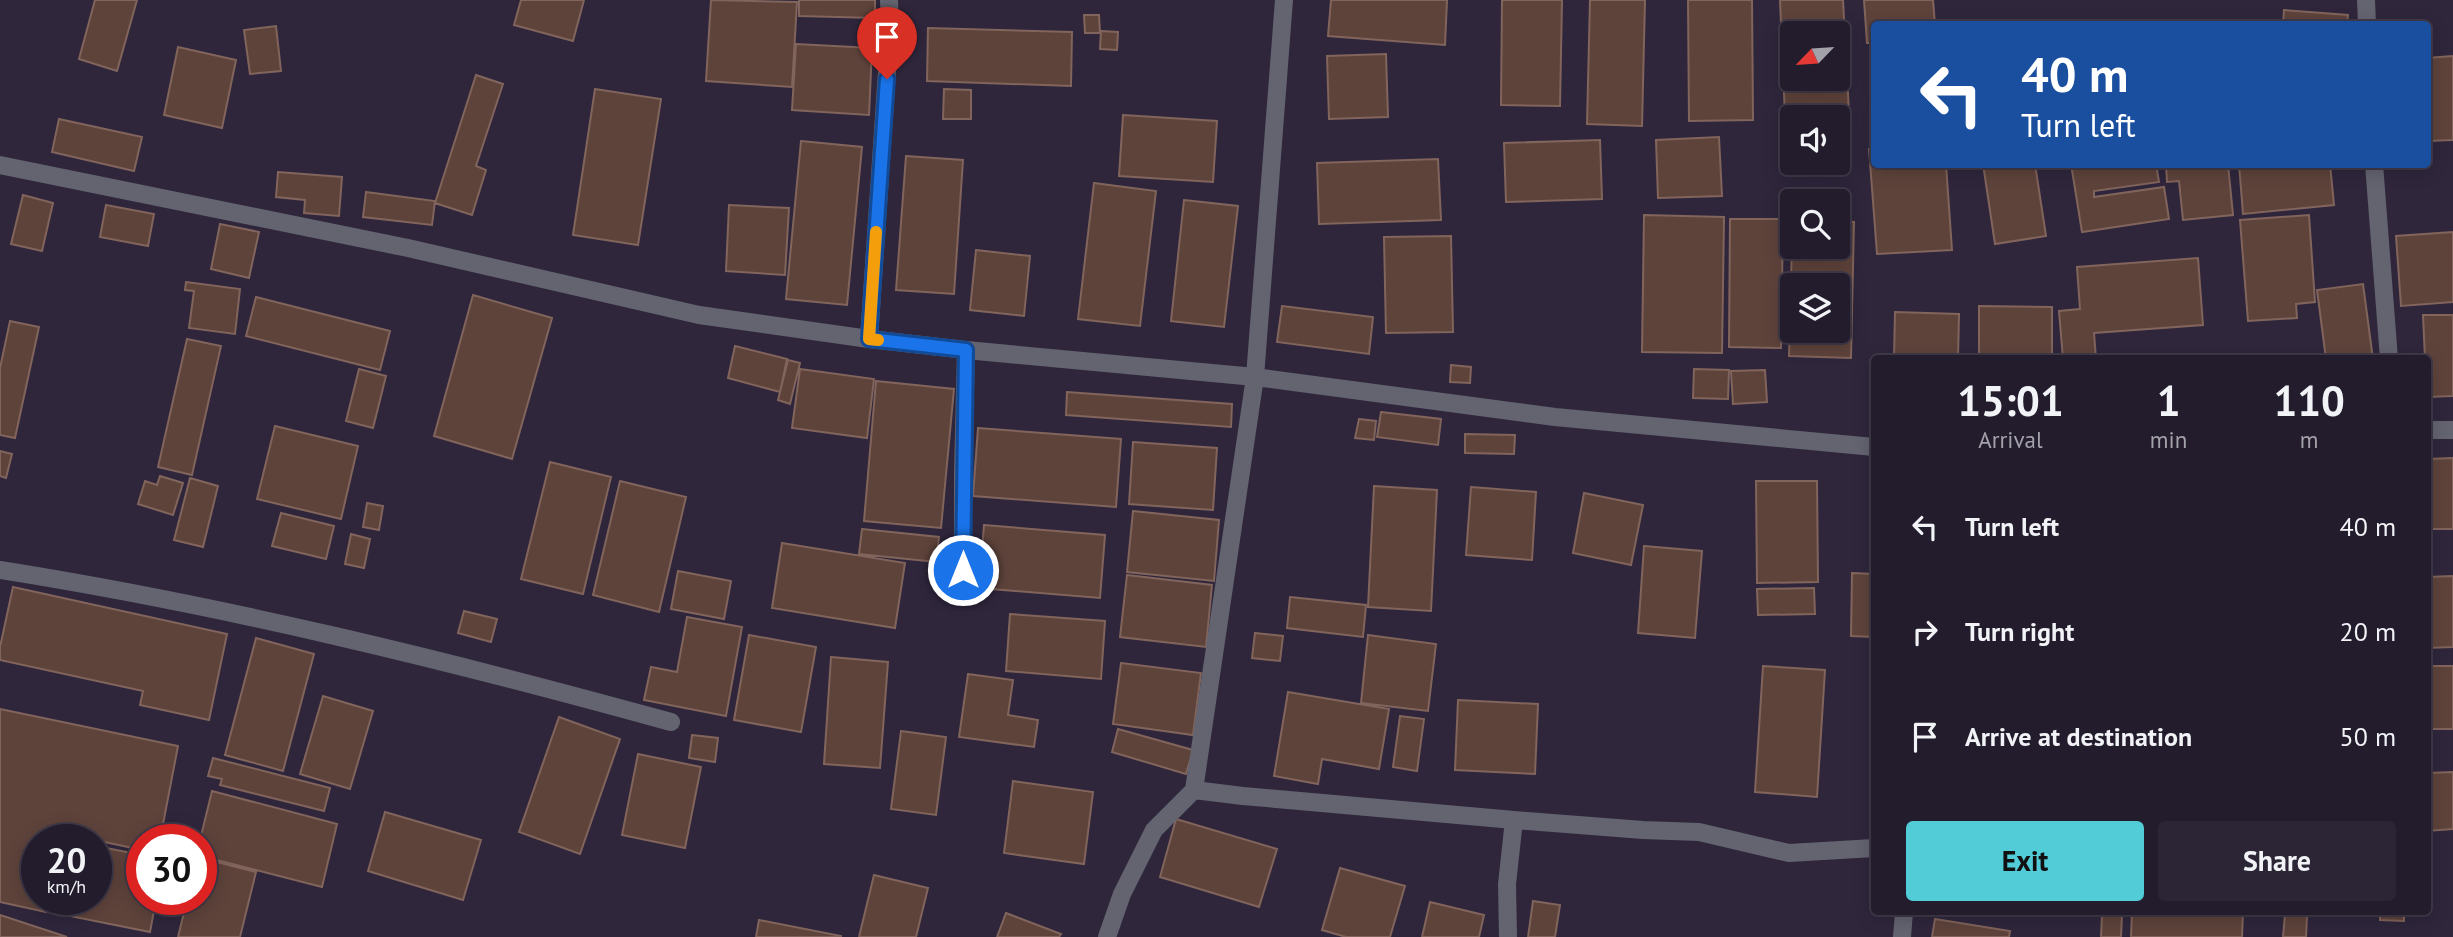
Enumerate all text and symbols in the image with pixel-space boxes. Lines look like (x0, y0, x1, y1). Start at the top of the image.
pin (857, 7, 917, 79)
icon: arrive (868, 18, 906, 56)
north arrow (1780, 21, 1850, 91)
map controls (1780, 21, 1850, 343)
text: 40 m (2021, 42, 2128, 106)
icon: left (1906, 49, 1997, 140)
text: Turn left (2021, 104, 2136, 146)
button: sound (1780, 105, 1850, 175)
button: search (1780, 189, 1850, 259)
button: layers (1780, 273, 1850, 343)
text: 15:01 (1957, 373, 2064, 428)
text: 1 (2157, 373, 2180, 428)
text: 110 (2273, 373, 2345, 428)
text: Arrival (1978, 425, 2043, 454)
text: min (2150, 425, 2187, 454)
text: m (2300, 425, 2318, 454)
icon: left (1906, 508, 1944, 546)
text: Turn left (1965, 510, 2059, 543)
text: 40 m (2340, 510, 2396, 543)
position arrow (926, 533, 1000, 607)
icon: right (1906, 613, 1944, 651)
text: Turn right (1965, 615, 2074, 648)
text: 20 m (2340, 615, 2396, 648)
icon: arrive (1906, 718, 1944, 756)
text: Arrive at destination (1965, 720, 2192, 753)
text: 50 m (2340, 720, 2396, 753)
button: Exit (1906, 821, 2144, 901)
button: Share (2158, 821, 2396, 901)
speed limit sign: 30 (126, 824, 217, 915)
text: 20 (47, 837, 86, 883)
text: km/h (47, 875, 86, 898)

